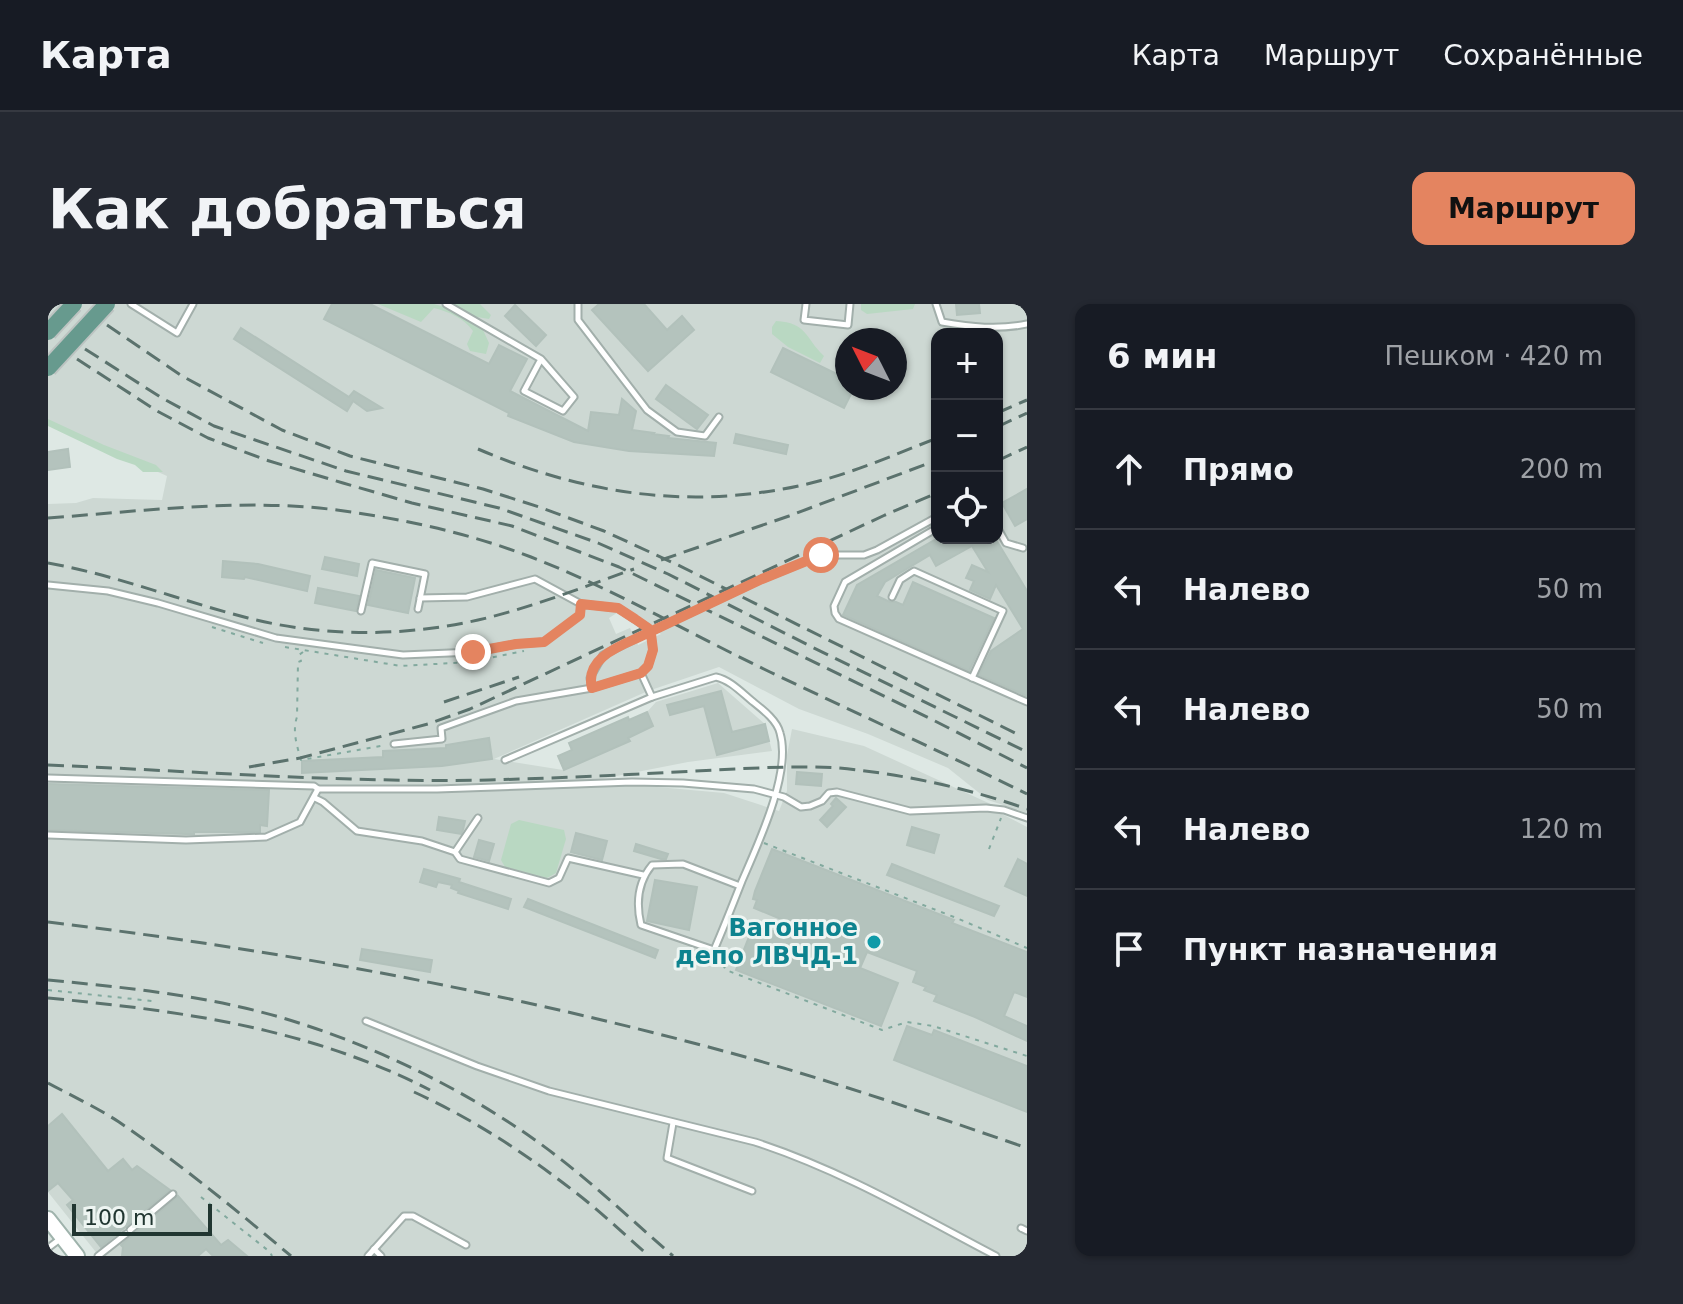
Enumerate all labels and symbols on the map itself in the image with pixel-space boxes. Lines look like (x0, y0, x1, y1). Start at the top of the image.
north arrow (835, 328, 907, 400)
route start (803, 537, 839, 573)
route end (455, 634, 491, 670)
place label: Вагонное депо ЛВЧД-1 (675, 914, 858, 970)
marker: Вагонное депо ЛВЧД-1 (865, 933, 883, 951)
scale bar (72, 1200, 212, 1236)

